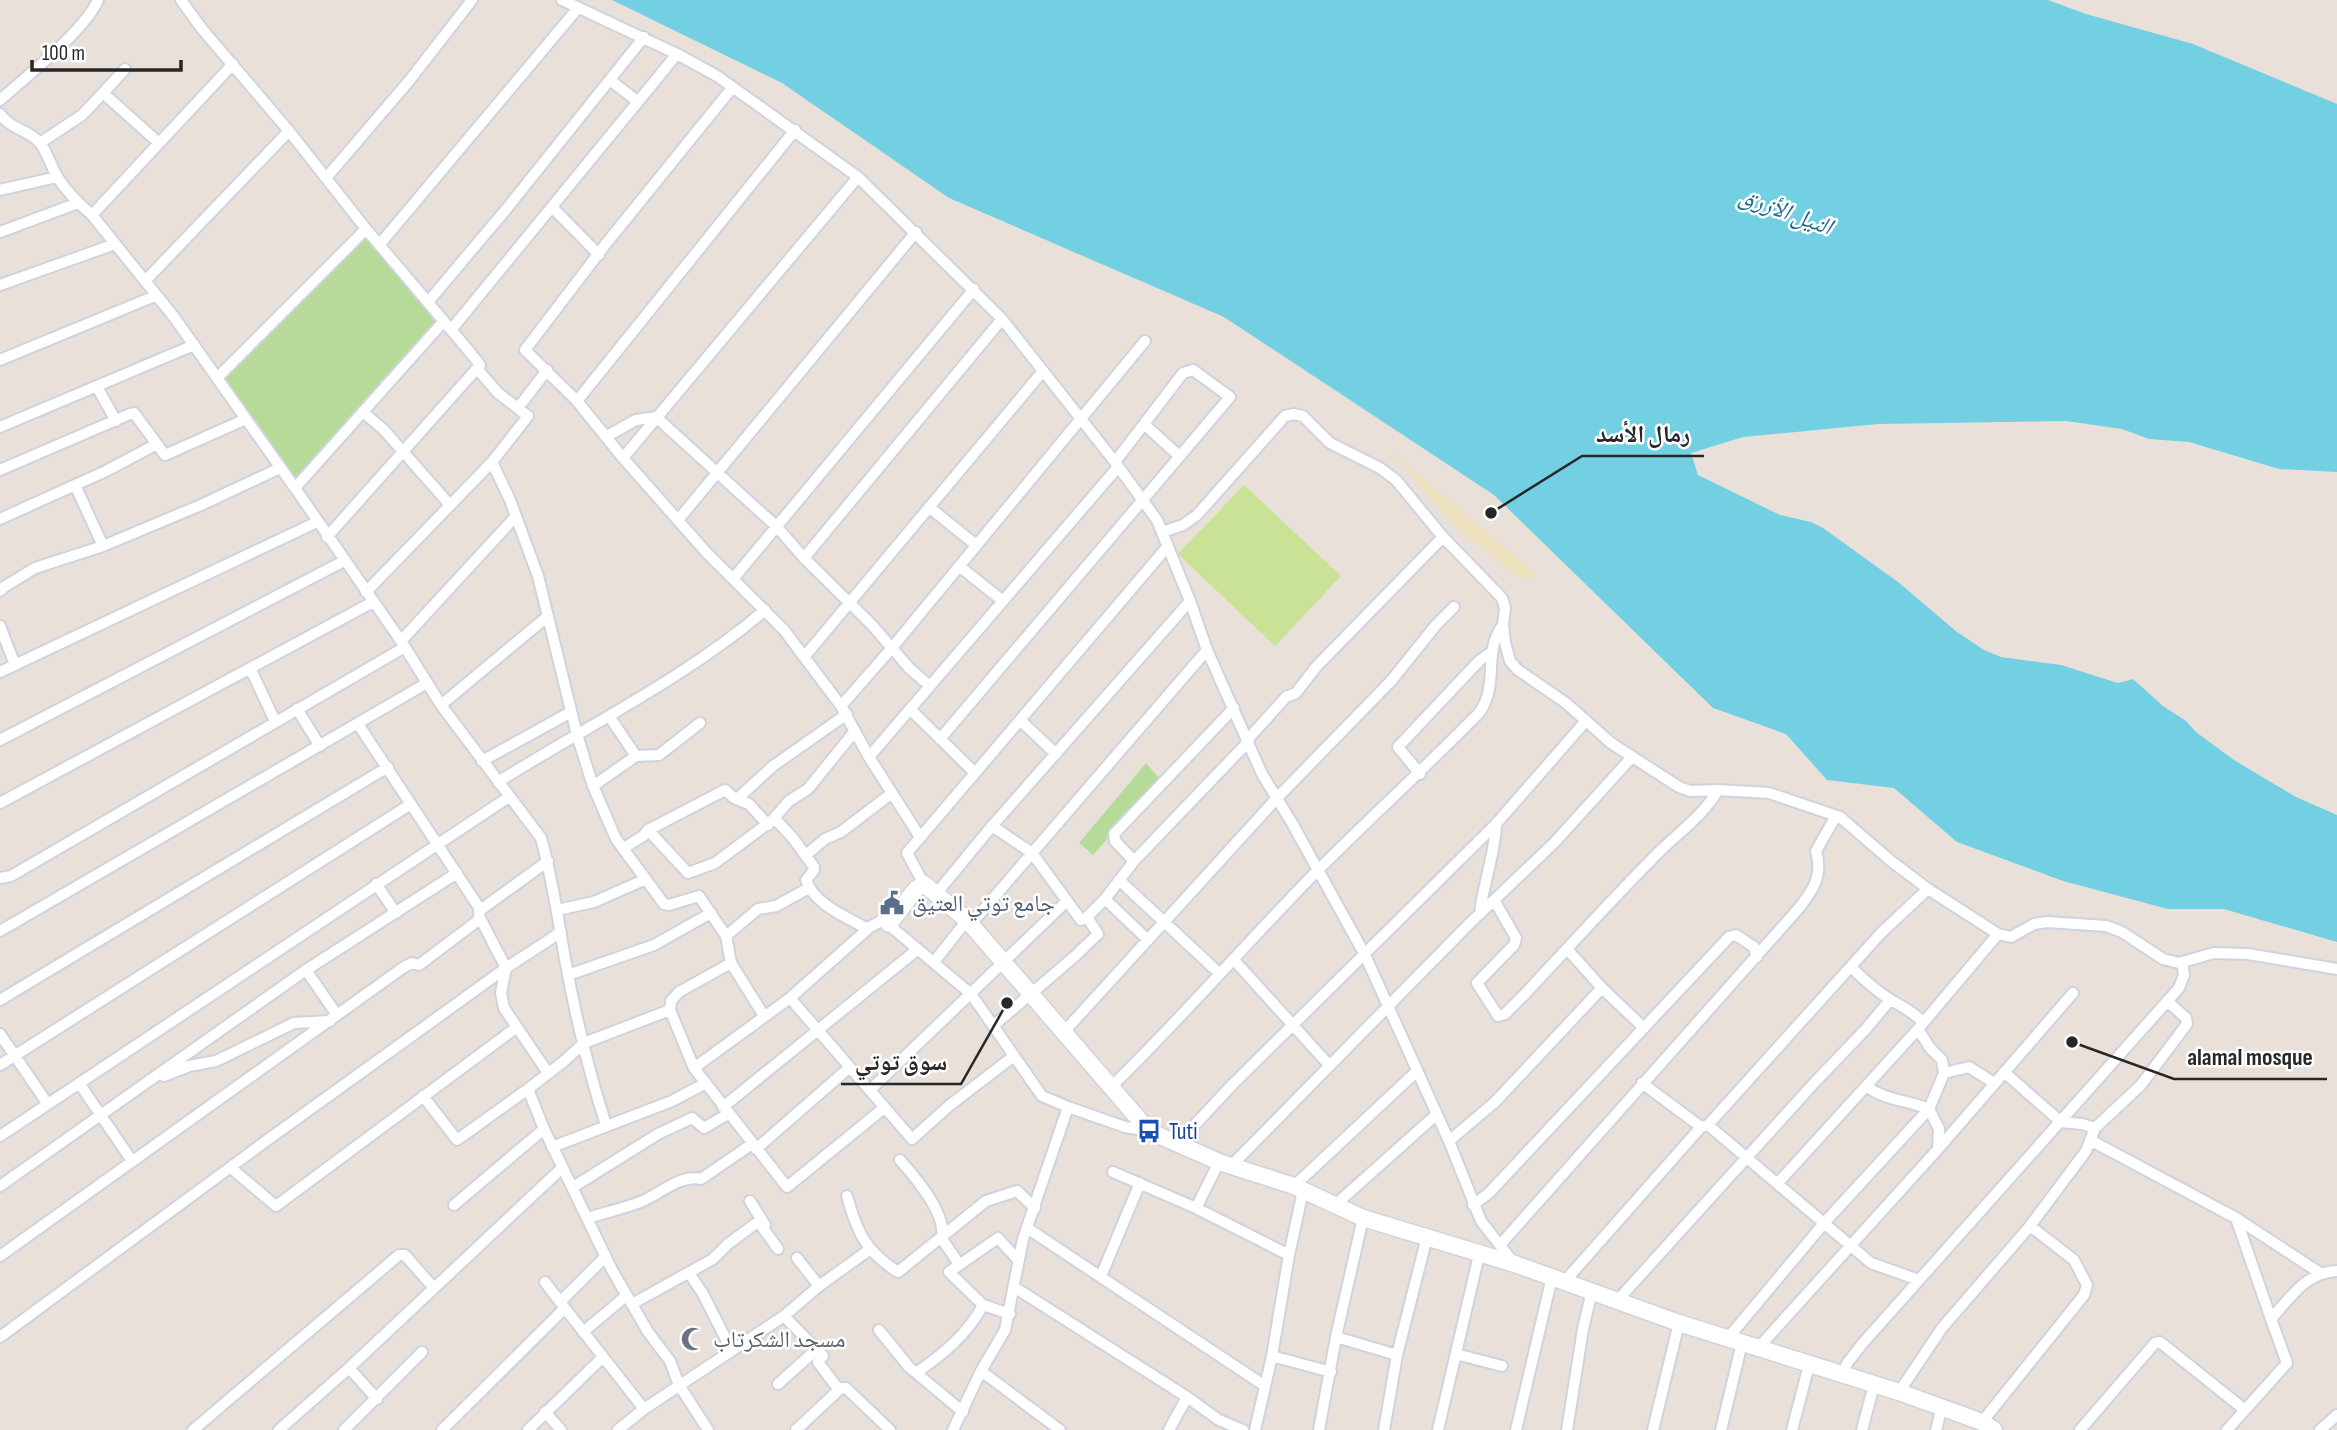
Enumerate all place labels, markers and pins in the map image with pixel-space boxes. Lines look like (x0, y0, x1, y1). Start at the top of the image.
callout: رمال الأسد (1582, 411, 1704, 456)
public building icon: جامع توتي العتيق (878, 889, 906, 917)
place label: جامع توتي العتيق (912, 890, 1055, 922)
callout: alamal mosque (2174, 1034, 2327, 1079)
callout: سوق توتي (841, 1039, 961, 1084)
bus stop icon: Tuti (1135, 1117, 1163, 1145)
place label: Tuti (1169, 1118, 1198, 1146)
mosque icon: مسجد الشكرتاب (679, 1325, 707, 1353)
place label: مسجد الشكرتاب (713, 1326, 846, 1354)

